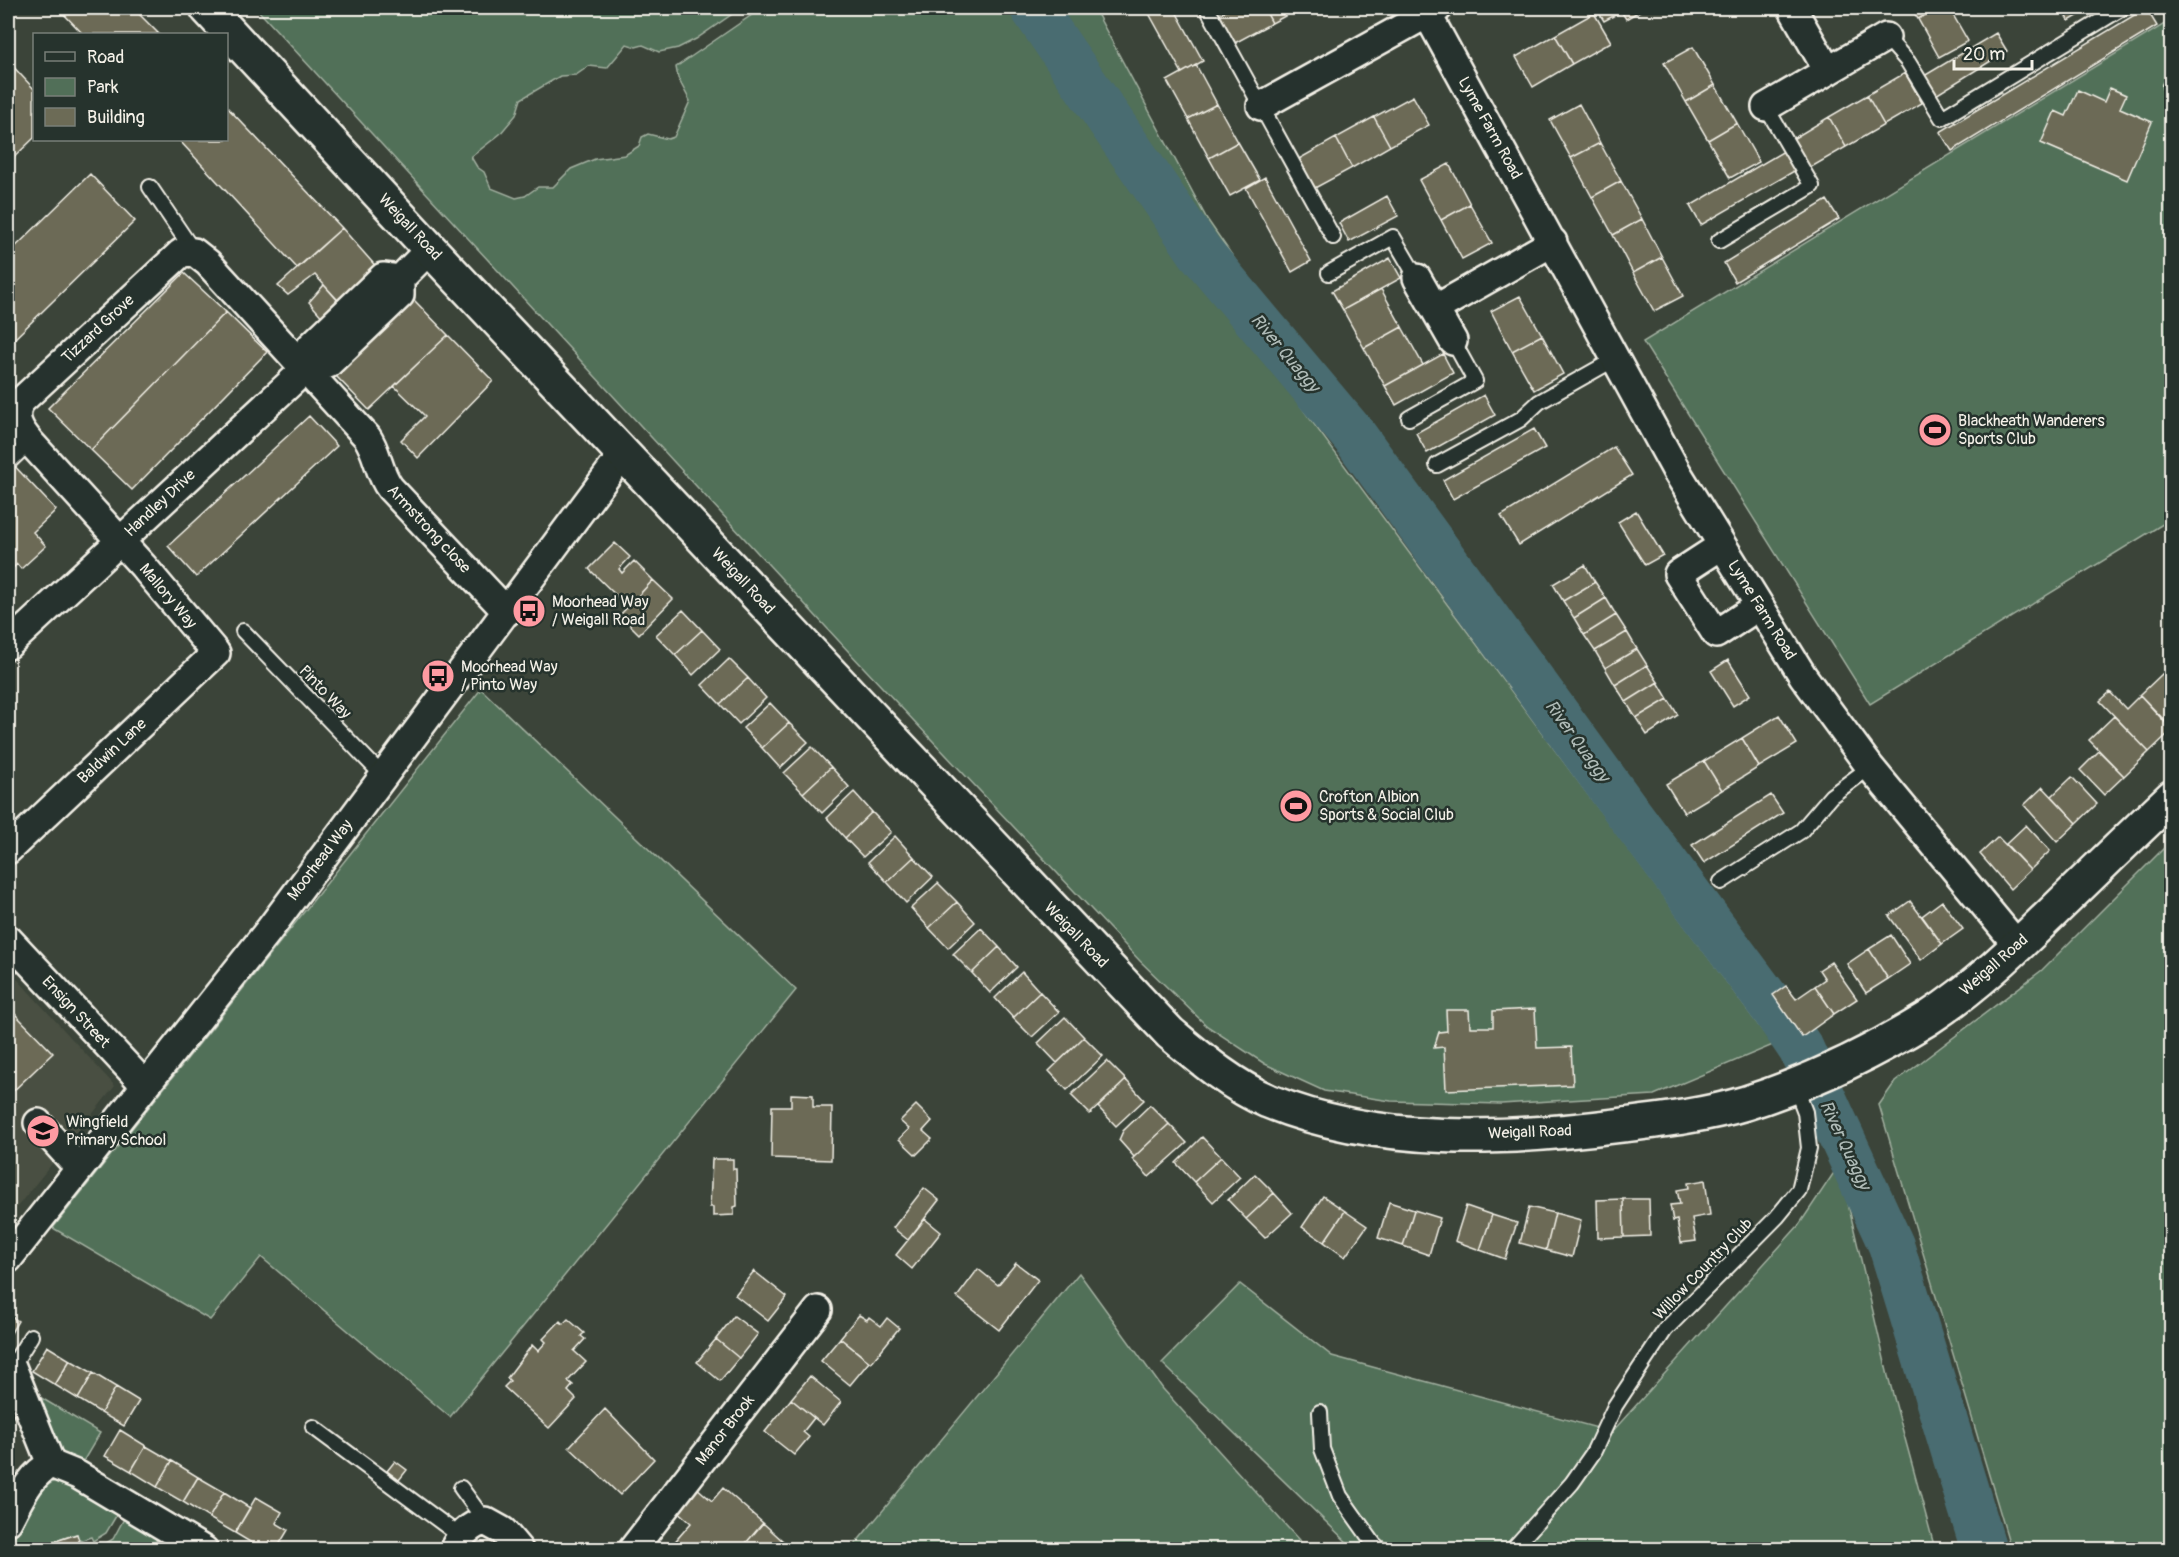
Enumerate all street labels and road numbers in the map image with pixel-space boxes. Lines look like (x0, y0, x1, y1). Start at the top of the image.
street label: Lyme Farm Road (1454, 73, 1526, 183)
street label: Weigall Road (374, 189, 446, 265)
street label: Tizzard Grove (57, 290, 139, 368)
street label: Handley Drive (120, 465, 200, 541)
street label: Armstrong close (383, 481, 475, 577)
street label: Weigall Road (707, 543, 779, 619)
street label: Lyme Farm Road (1723, 556, 1801, 664)
street label: Mallory Way (135, 559, 201, 633)
street label: Pinto Way (295, 661, 356, 723)
street label: Baldwin Lane (73, 714, 151, 788)
street label: Moorhead Way (283, 815, 357, 905)
street label: Weigall Road (1040, 898, 1112, 972)
street label: Weigall Road (1956, 930, 2032, 1000)
street label: Ensign Street (38, 972, 115, 1053)
street label: Weigall Road (1488, 1121, 1572, 1143)
street label: Willow Country Club (1649, 1214, 1757, 1324)
street label: Manor Brook (691, 1391, 759, 1469)

